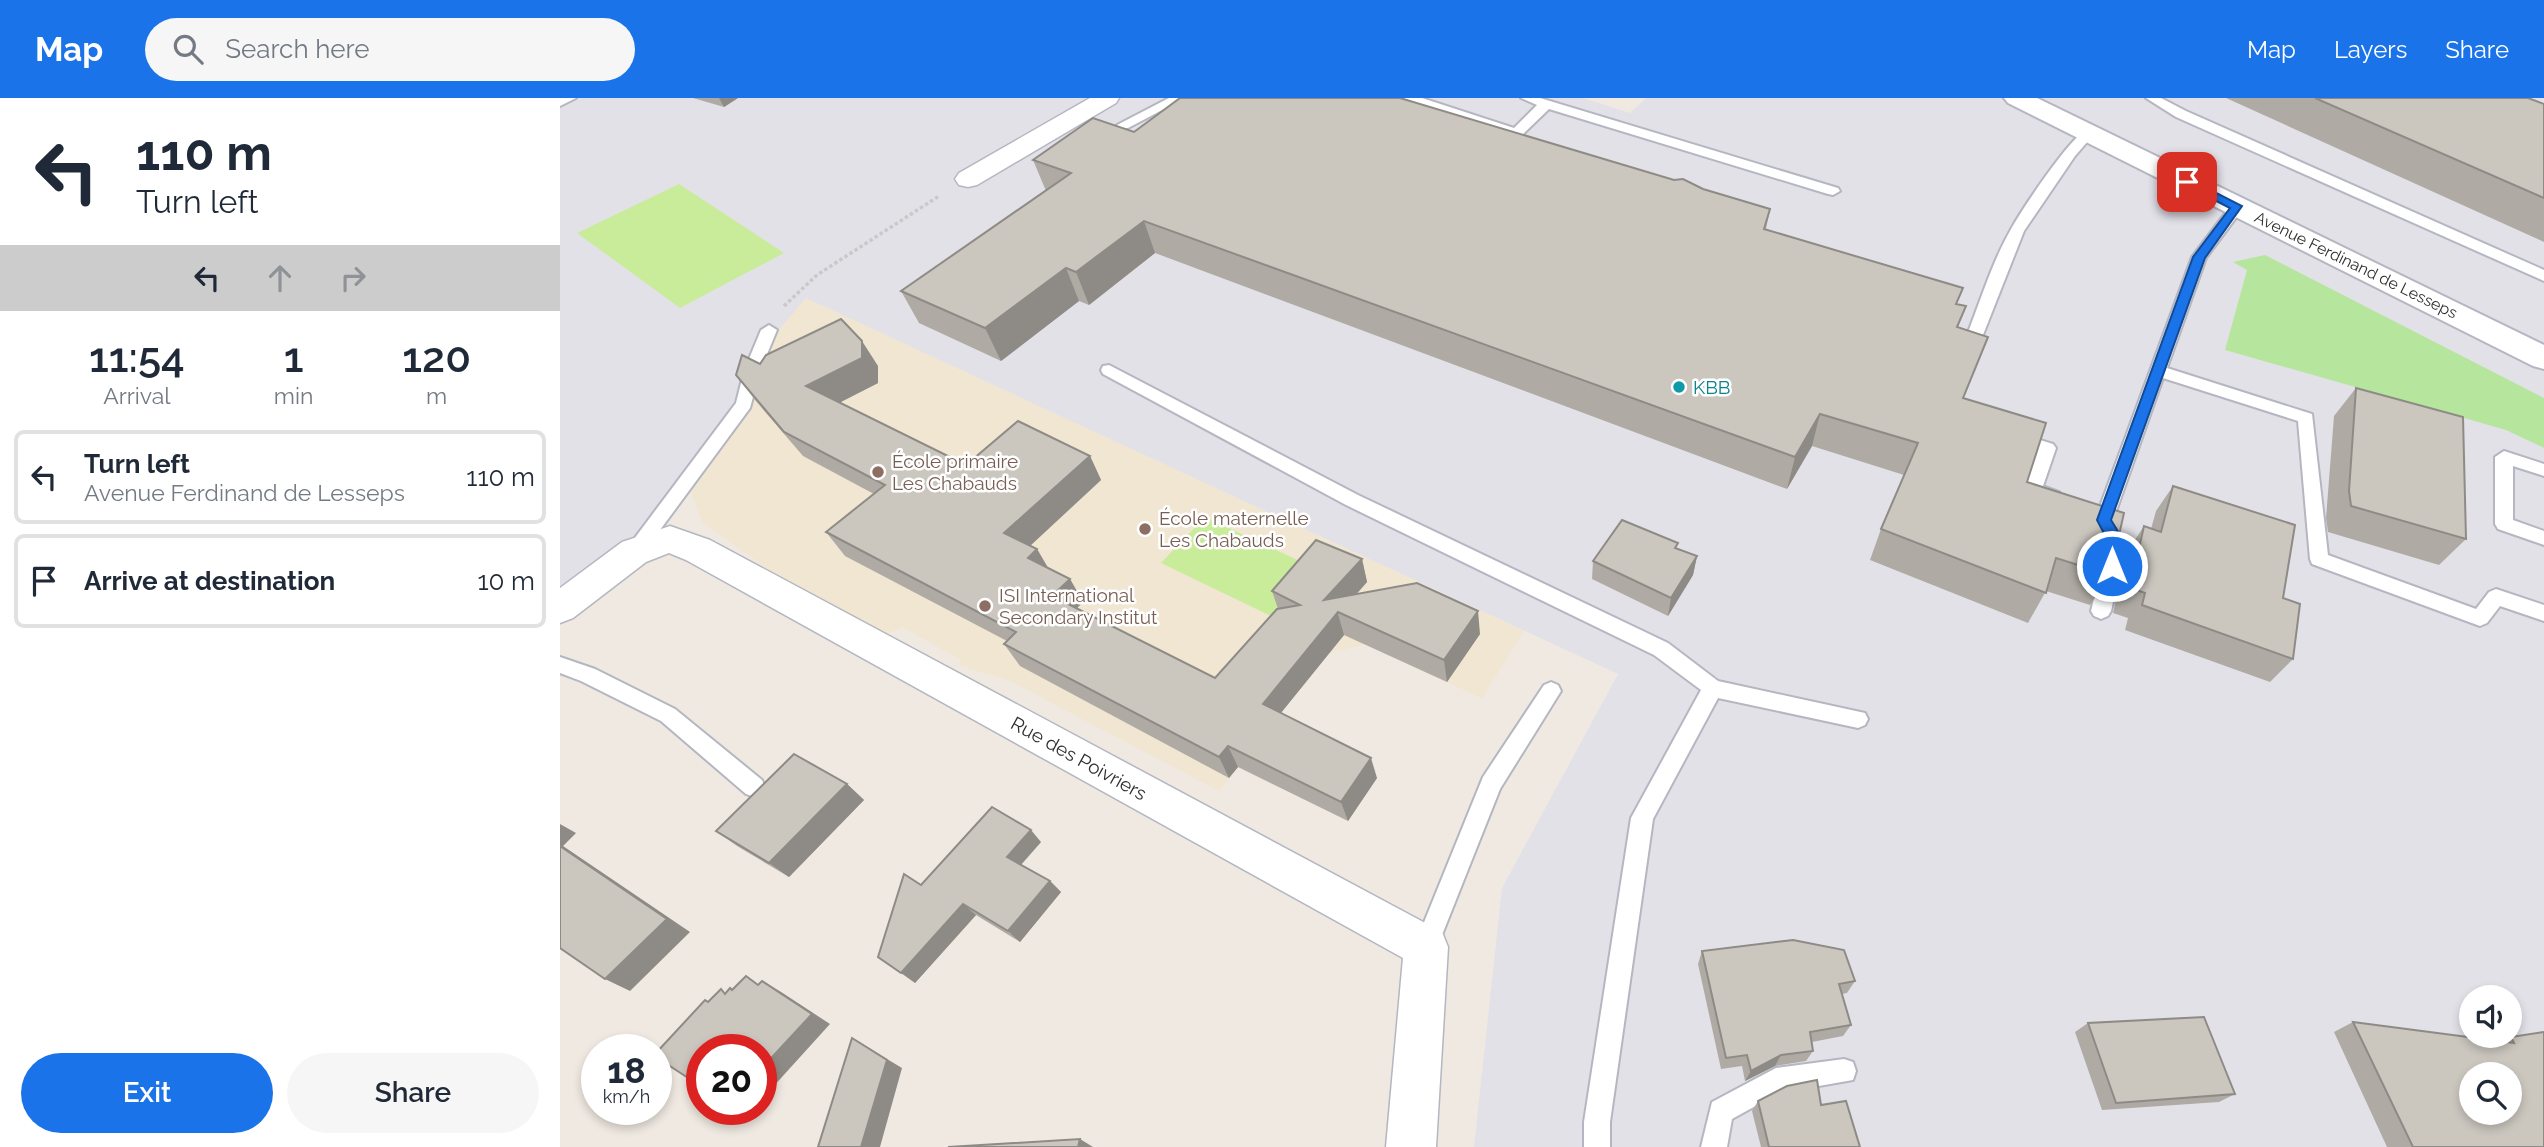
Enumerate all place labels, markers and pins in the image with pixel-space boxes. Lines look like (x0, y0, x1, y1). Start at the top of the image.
pin (2157, 152, 2217, 212)
place label: KBB (1693, 376, 1731, 398)
marker: KBB (1671, 379, 1687, 395)
place label: École primaire Les Chabauds (892, 450, 1018, 494)
marker: École primaire Les Chabauds (870, 464, 886, 480)
place label: École maternelle Les Chabauds (1159, 507, 1309, 551)
marker: École maternelle Les Chabauds (1137, 521, 1153, 537)
place label: ISI International Secondary Institut (999, 584, 1158, 628)
marker: ISI International Secondary Institut (977, 598, 993, 614)

